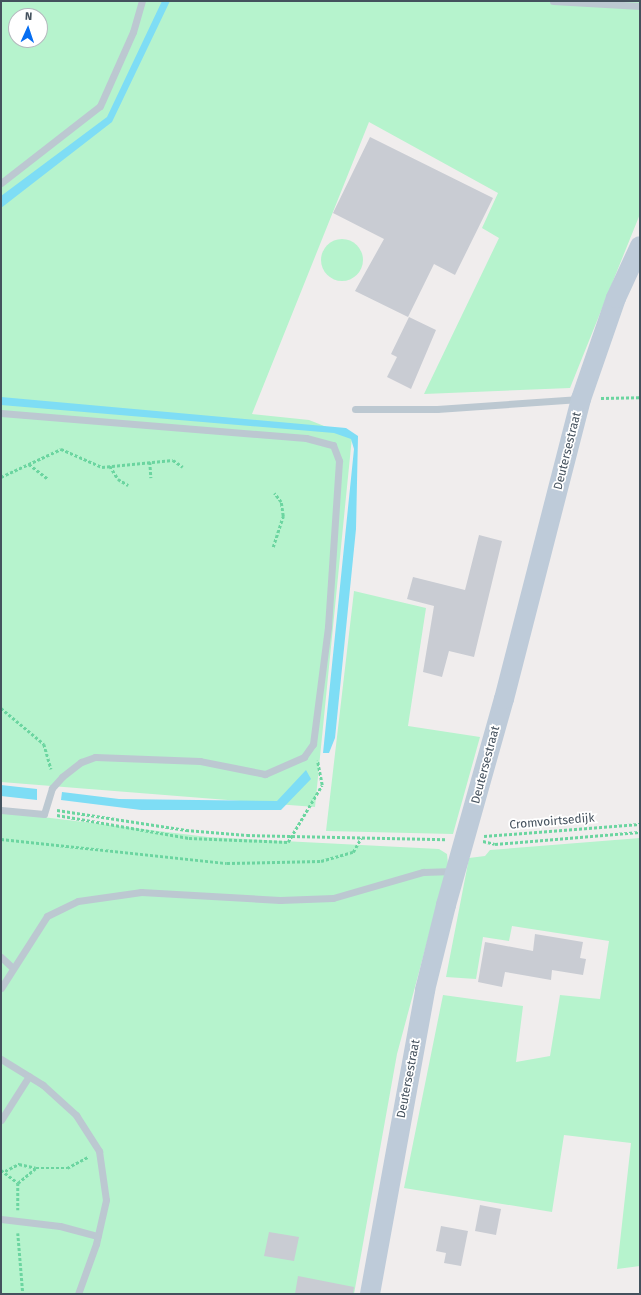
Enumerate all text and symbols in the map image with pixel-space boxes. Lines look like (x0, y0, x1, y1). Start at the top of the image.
north arrow (8, 8, 48, 48)
text: N (25, 10, 33, 23)
street label: Deutersestraat (551, 410, 585, 492)
street label: Deutersestraat (469, 724, 503, 806)
street label: Cromvoirtsedijk (509, 811, 595, 833)
street label: Deutersestraat (394, 1038, 424, 1120)

